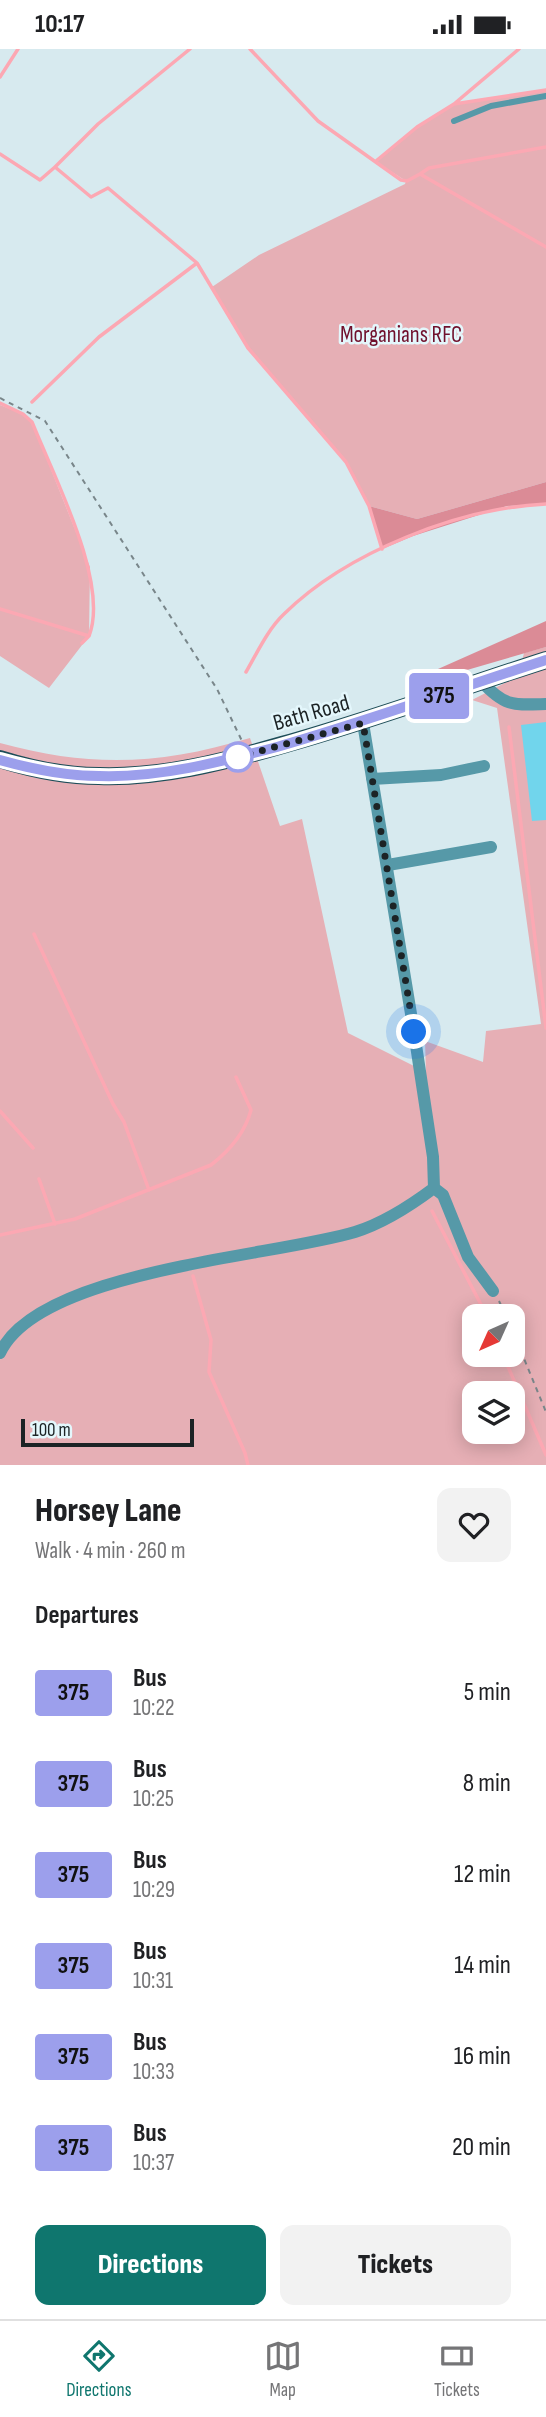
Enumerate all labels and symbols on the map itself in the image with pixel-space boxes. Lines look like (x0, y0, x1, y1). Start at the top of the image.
park label: Morganians RFC (340, 321, 462, 349)
line badge: 375 (399, 673, 479, 719)
street label: Bath Road (270, 689, 353, 737)
unlabelled marker (223, 742, 253, 772)
your location (396, 1014, 431, 1049)
north arrow (462, 1304, 525, 1367)
scale bar (21, 1416, 194, 1448)

